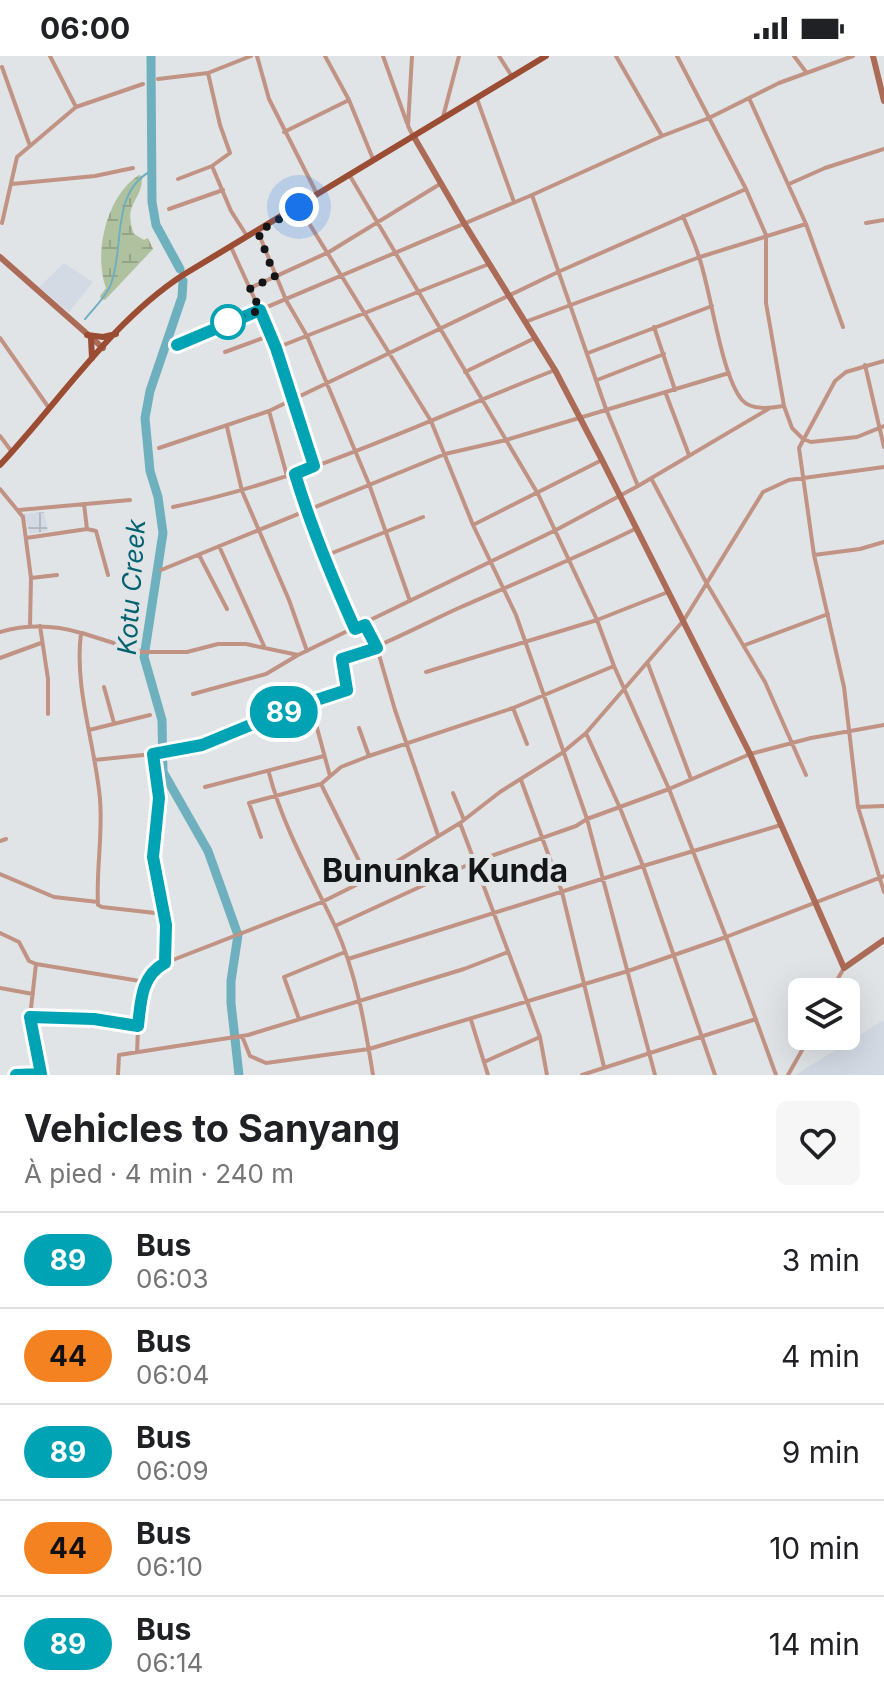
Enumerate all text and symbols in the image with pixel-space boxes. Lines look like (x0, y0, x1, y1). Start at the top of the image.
text: 06:00 (40, 10, 130, 46)
your location (279, 187, 319, 227)
unlabelled marker (211, 305, 245, 339)
water label: Kotu Creek (111, 517, 151, 656)
line badge: 89 (248, 686, 320, 738)
text: 89 (266, 695, 302, 729)
district label: Bununka Kunda (322, 851, 568, 890)
map controls (788, 978, 860, 1050)
button: layers (788, 978, 860, 1050)
button: heart (776, 1101, 860, 1185)
text: Vehicles to Sanyang (24, 1105, 400, 1151)
text: À pied · 4 min · 240 m (24, 1158, 294, 1189)
text: Bus (136, 1227, 191, 1263)
text: 3 min (782, 1242, 860, 1278)
text: 89 (50, 1243, 86, 1277)
text: 06:03 (136, 1263, 208, 1294)
text: Bus (136, 1323, 191, 1359)
text: 4 min (781, 1338, 860, 1374)
text: 44 (49, 1339, 87, 1373)
text: 06:04 (136, 1359, 209, 1390)
text: Bus (136, 1419, 191, 1455)
text: 9 min (782, 1434, 860, 1470)
text: 89 (50, 1435, 86, 1469)
text: 06:09 (136, 1455, 209, 1486)
text: Bus (136, 1515, 191, 1551)
text: 10 min (769, 1530, 860, 1566)
text: 44 (49, 1531, 87, 1565)
text: 06:10 (136, 1551, 203, 1582)
text: Bus (136, 1611, 191, 1647)
text: 14 min (769, 1626, 860, 1662)
text: 89 (50, 1627, 86, 1661)
text: 06:14 (136, 1647, 203, 1678)

